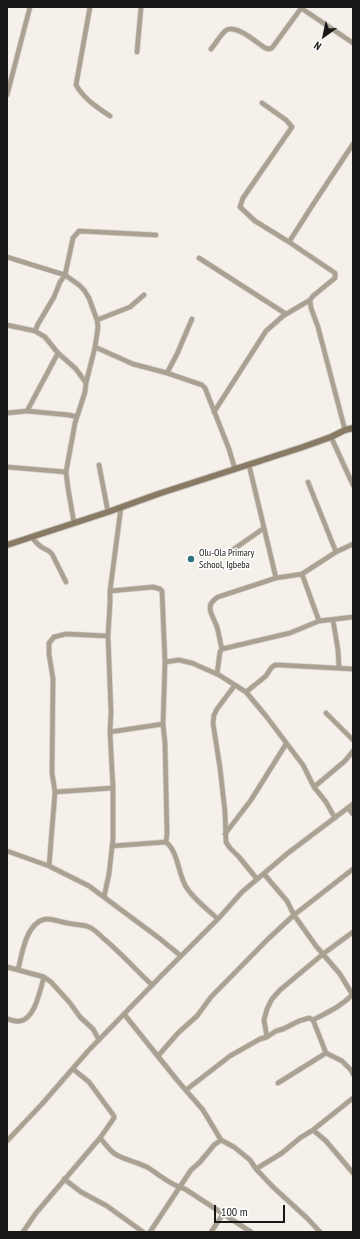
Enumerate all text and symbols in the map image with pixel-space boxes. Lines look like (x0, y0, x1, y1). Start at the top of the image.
north arrow (304, 16, 344, 56)
text: N (311, 39, 324, 54)
place label: Olu-Ola Primary School, Igbeba (199, 547, 254, 570)
marker: Olu-Ola Primary School, Igbeba (186, 554, 196, 564)
scale bar (216, 1197, 287, 1223)
text: 100 m (221, 1204, 248, 1219)

